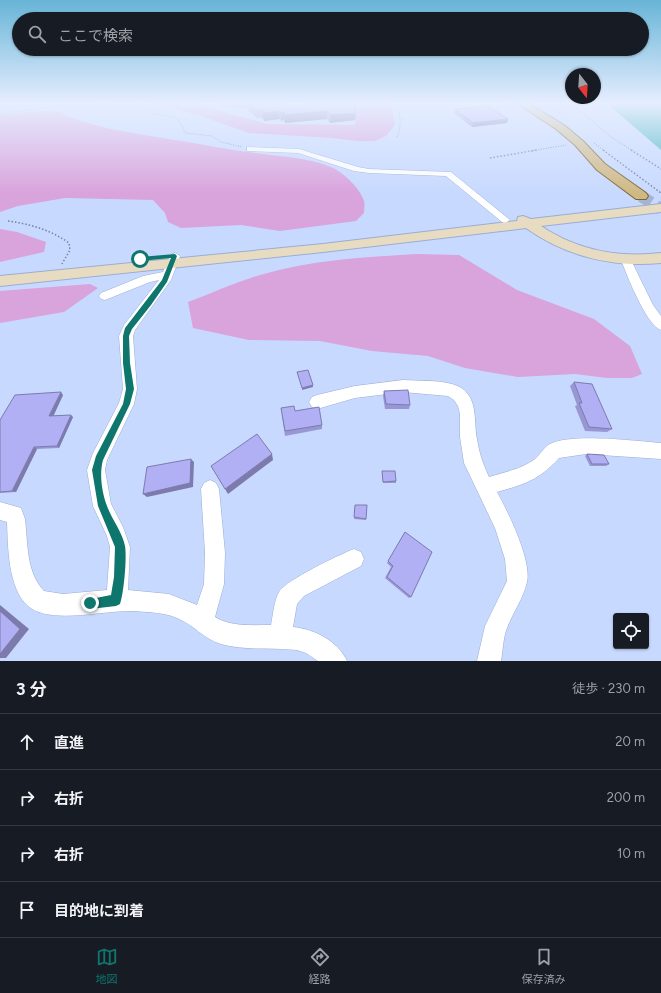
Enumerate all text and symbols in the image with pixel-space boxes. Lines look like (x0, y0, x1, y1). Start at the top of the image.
search box (12, 12, 649, 56)
icon: search (26, 23, 48, 45)
text: ここで検索 (58, 27, 133, 45)
north arrow (565, 68, 601, 104)
route start (131, 250, 149, 268)
route end (81, 594, 99, 612)
map controls (613, 613, 649, 649)
button: locate (613, 613, 649, 649)
text: 3 分 (16, 679, 47, 699)
text: 徒歩 · 230 m (572, 681, 645, 696)
icon: ahead (16, 731, 38, 753)
text: 直進 (54, 734, 84, 752)
text: 20 m (615, 734, 645, 749)
icon: right (16, 787, 38, 809)
text: 右折 (54, 790, 84, 808)
text: 200 m (607, 790, 645, 805)
icon: right (16, 843, 38, 865)
text: 右折 (54, 846, 84, 864)
text: 10 m (617, 846, 645, 861)
icon: arrive (16, 899, 38, 921)
text: 目的地に到着 (54, 902, 144, 920)
tab: 地図 (96, 946, 118, 986)
tab: 経路 (309, 946, 331, 986)
tab: 保存済み (522, 946, 566, 986)

